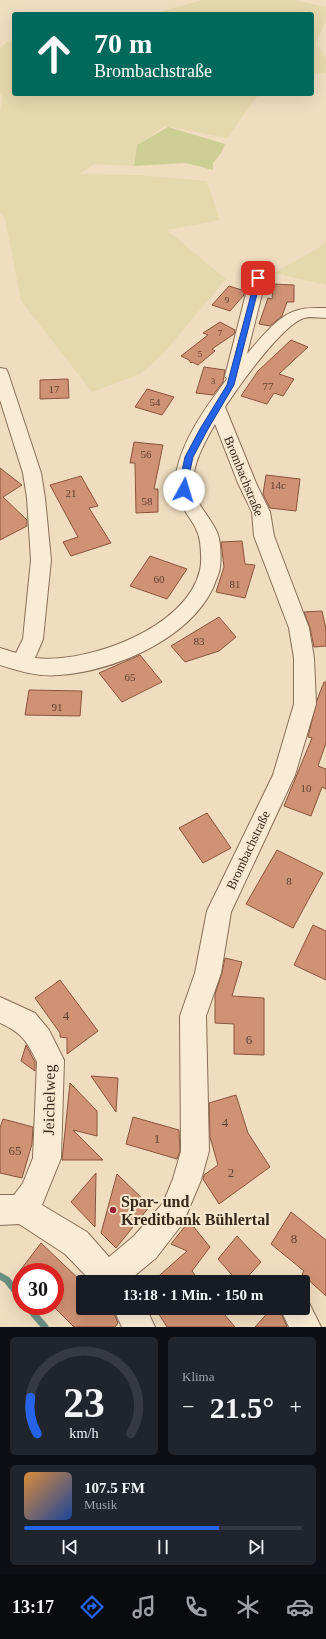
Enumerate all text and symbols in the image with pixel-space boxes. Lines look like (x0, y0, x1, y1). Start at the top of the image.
icon: ahead (28, 28, 80, 80)
text: 70 m (94, 28, 152, 59)
text: Brombachstraße (94, 61, 212, 81)
pin (241, 261, 275, 295)
icon: arrive (247, 267, 269, 289)
house number: 9 (225, 295, 230, 305)
house number: 7 (218, 328, 223, 338)
house number: 5 (198, 349, 203, 359)
house number: 3 (211, 376, 216, 386)
house number: 77 (263, 380, 274, 392)
house number: 17 (49, 383, 60, 395)
house number: 54 (150, 396, 161, 408)
street label: Brombachstraße (221, 434, 267, 519)
house number: 56 (141, 448, 152, 460)
position arrow (163, 469, 205, 511)
house number: 14c (270, 479, 286, 491)
house number: 21 (66, 487, 77, 499)
house number: 58 (142, 495, 153, 507)
house number: 60 (154, 573, 165, 585)
house number: 81 (230, 578, 241, 590)
house number: 83 (194, 635, 205, 647)
house number: 65 (125, 671, 136, 683)
house number: 91 (52, 701, 63, 713)
house number: 10 (301, 782, 312, 794)
street label: Brombachstraße (223, 808, 273, 892)
house number: 8 (286, 875, 292, 887)
house number: 4 (63, 1008, 70, 1023)
house number: 6 (246, 1032, 253, 1047)
street label: Jeichelweg (40, 1064, 59, 1136)
house number: 4 (222, 1115, 229, 1130)
house number: 1 (154, 1131, 160, 1146)
house number: 65 (9, 1143, 22, 1158)
house number: 2 (228, 1165, 234, 1180)
place label: Spar- und Kreditbank Bühlertal (121, 1193, 270, 1228)
marker: Spar- und Kreditbank Bühlertal (108, 1205, 118, 1215)
house number: 8 (291, 1231, 297, 1246)
speed limit sign: 30 (12, 1263, 64, 1315)
text: 13:18 · 1 Min. · 150 m (123, 1287, 263, 1303)
text: Klima (182, 1369, 215, 1384)
text: 23 (63, 1380, 105, 1426)
text: 21.5° (210, 1391, 274, 1424)
text: − (182, 1394, 194, 1419)
text: + (290, 1394, 302, 1419)
text: km/h (69, 1425, 99, 1441)
text: 107.5 FM (84, 1480, 145, 1496)
text: Musik (84, 1497, 117, 1512)
icon: previous (59, 1536, 81, 1558)
icon: pause (152, 1536, 174, 1558)
icon: next (245, 1536, 267, 1558)
icon: directions (78, 1593, 106, 1621)
icon: music (130, 1593, 158, 1621)
icon: phone (182, 1593, 210, 1621)
icon: climate (234, 1593, 262, 1621)
icon: car (286, 1593, 314, 1621)
text: 13:17 (12, 1597, 54, 1617)

